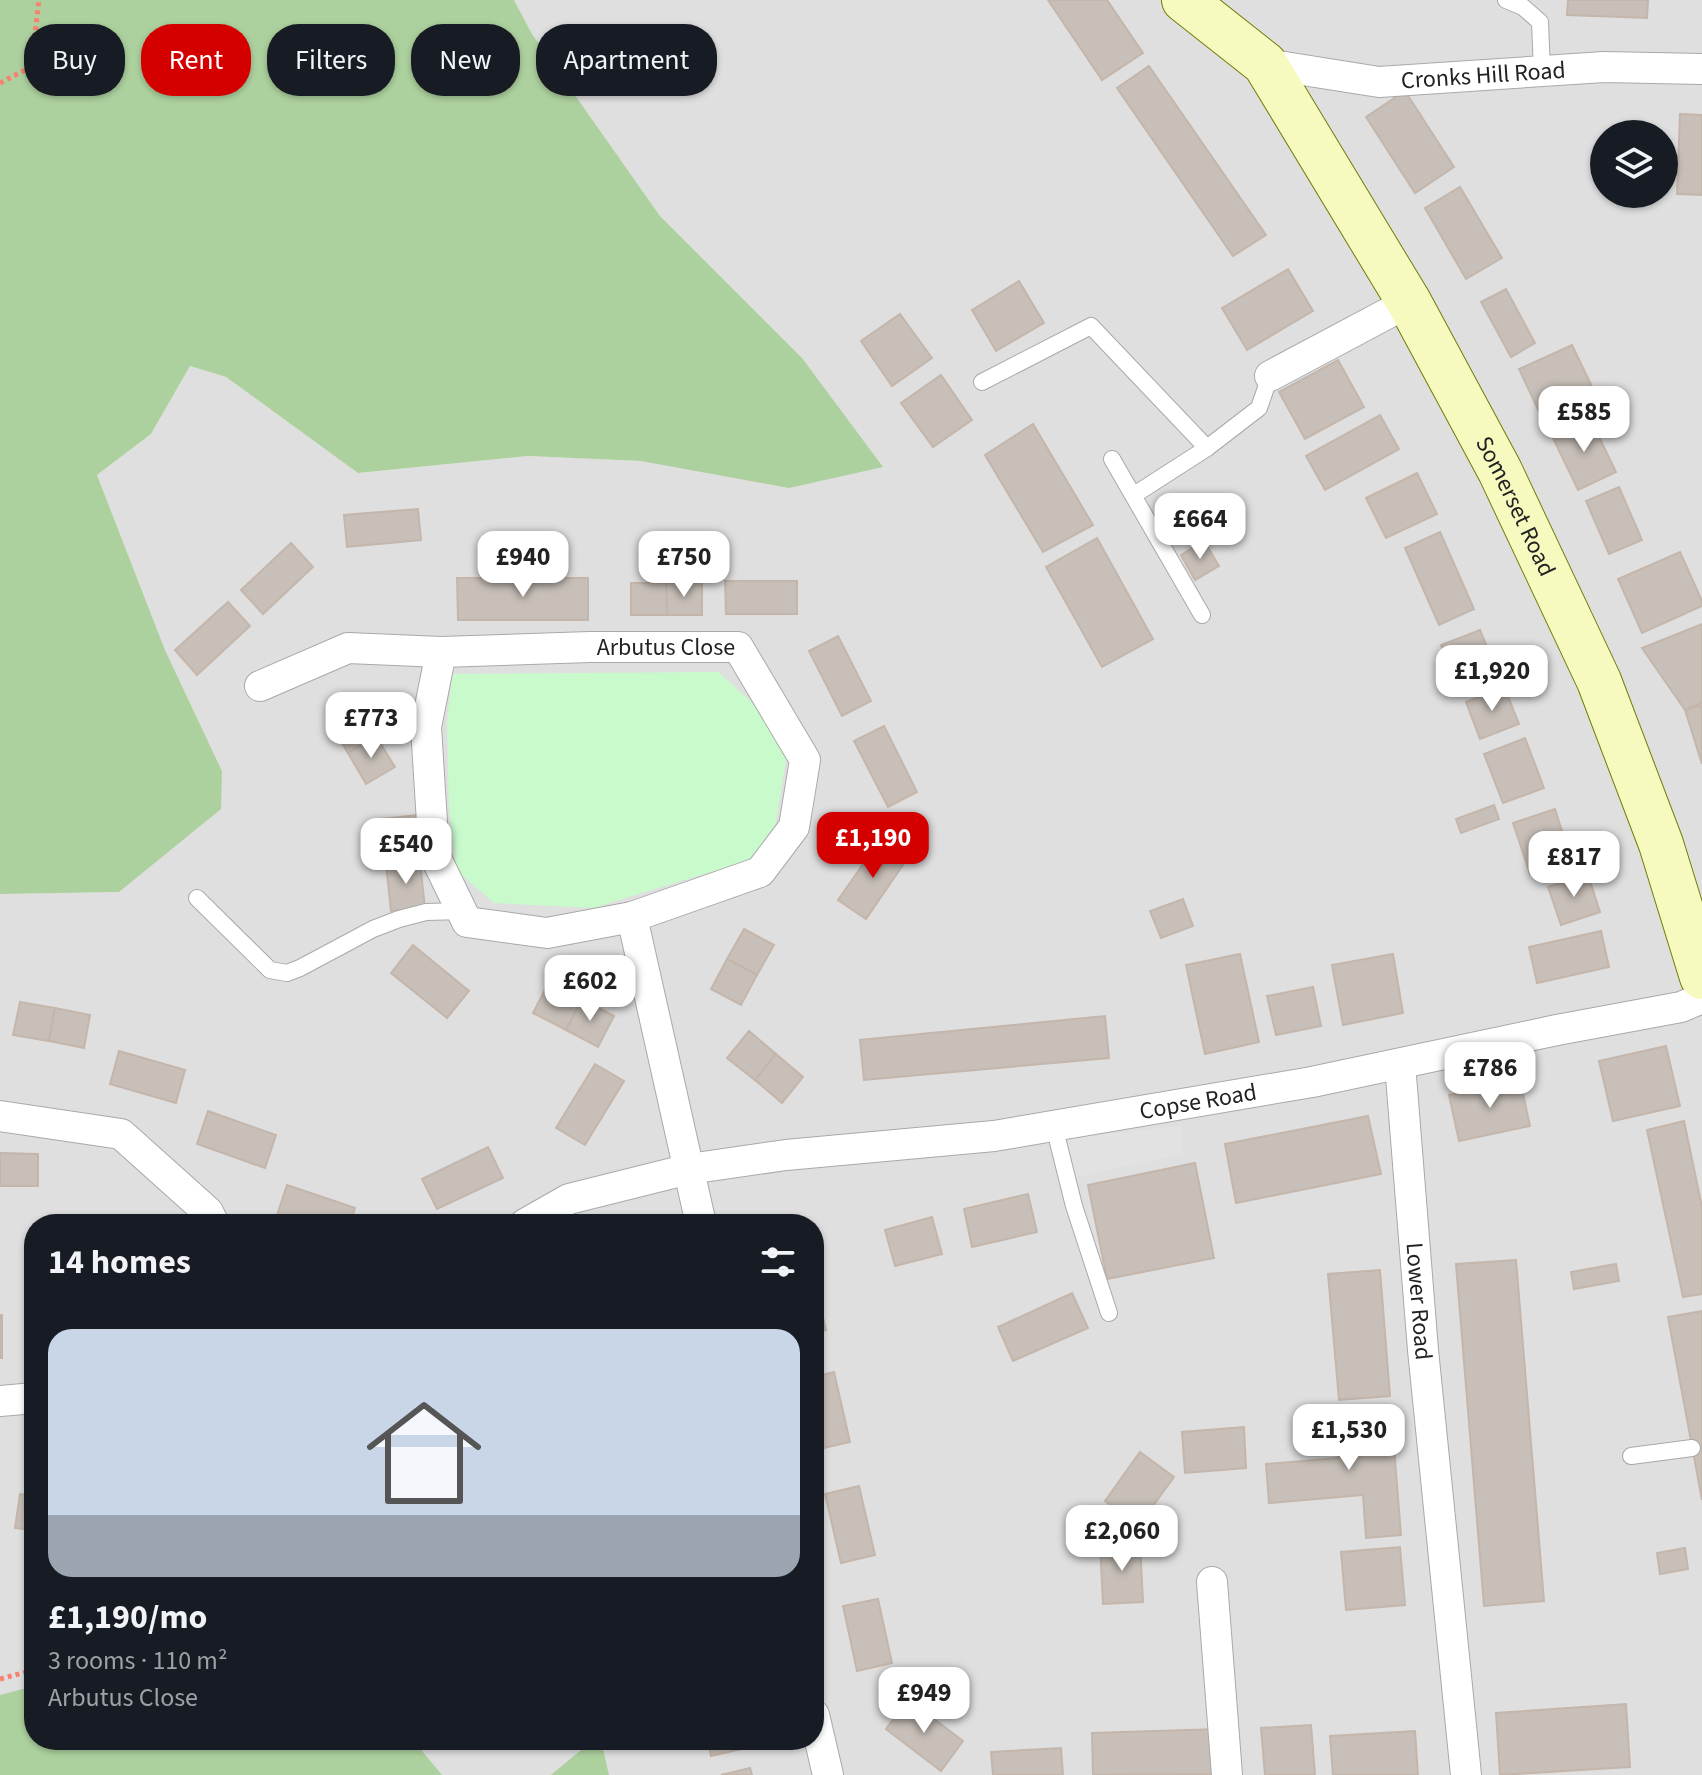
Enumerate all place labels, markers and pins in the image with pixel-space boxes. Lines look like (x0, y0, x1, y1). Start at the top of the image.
pin: £585 (1537, 386, 1631, 454)
pin: £664 (1153, 493, 1247, 561)
pin: £940 (476, 531, 570, 599)
pin: £750 (637, 531, 731, 599)
pin: £1,920 (1427, 645, 1557, 713)
pin: £773 (324, 692, 418, 760)
pin: £1,190 (808, 812, 938, 880)
pin: £540 (359, 818, 453, 886)
pin: £817 (1527, 831, 1621, 899)
pin: £602 (543, 955, 637, 1023)
pin: £786 (1443, 1042, 1537, 1110)
pin: £1,530 (1284, 1404, 1414, 1472)
pin: £2,060 (1057, 1505, 1187, 1573)
pin: £949 (877, 1667, 971, 1735)

